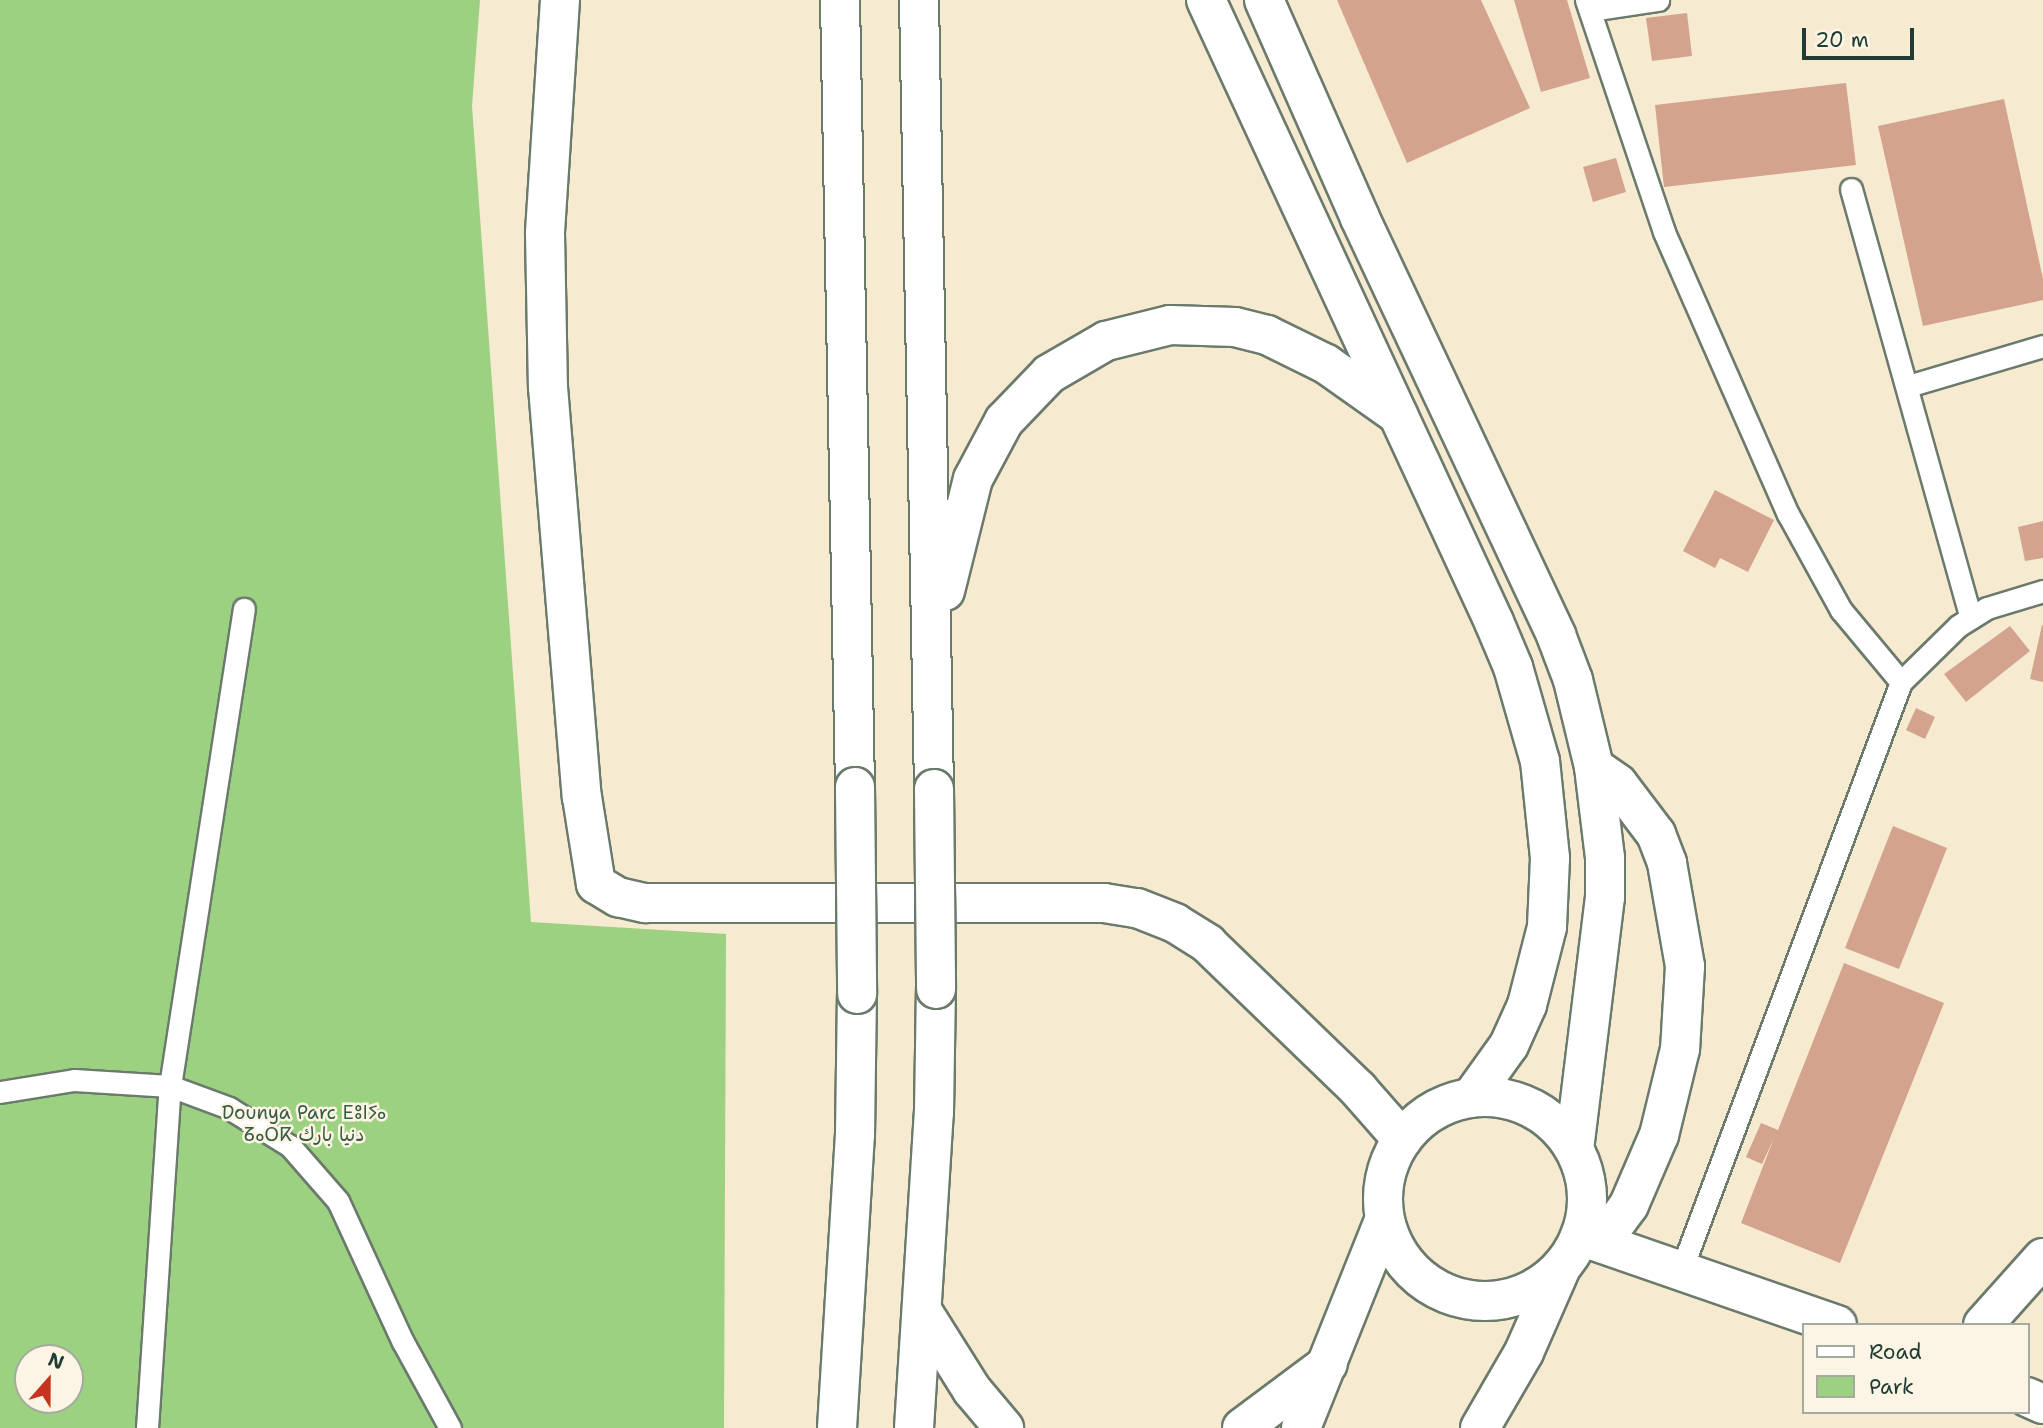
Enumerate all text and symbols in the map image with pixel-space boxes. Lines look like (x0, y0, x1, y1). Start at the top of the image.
scale bar (1805, 14, 1917, 58)
text: 20 m (1815, 26, 1869, 54)
park label: Dounya Parc ⴹⵓⵏⵢⴰ ⵒⴰⵔⴽ دنيا بارك (222, 1102, 386, 1146)
legend (1801, 1323, 2029, 1414)
text: Road (1869, 1338, 1922, 1366)
north arrow (14, 1344, 84, 1414)
text: N (44, 1346, 67, 1375)
text: Park (1869, 1373, 1914, 1401)

